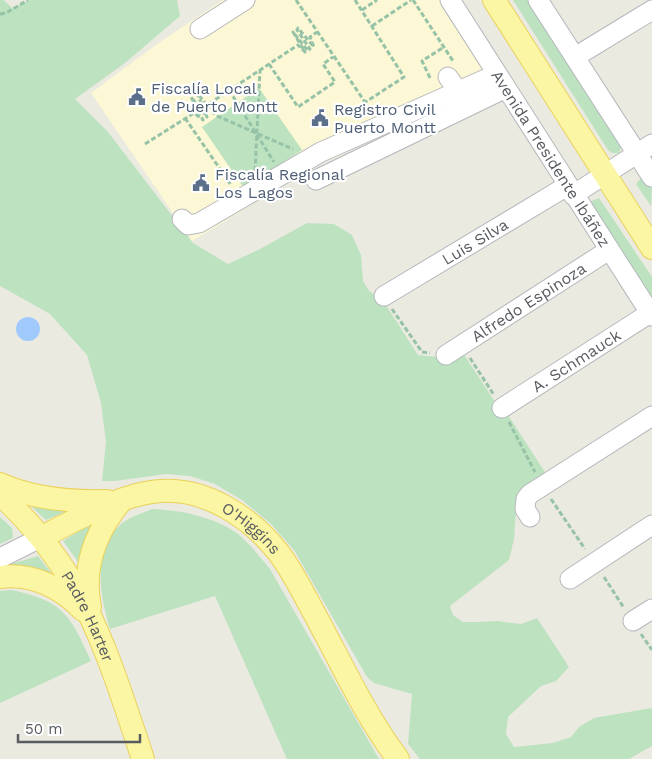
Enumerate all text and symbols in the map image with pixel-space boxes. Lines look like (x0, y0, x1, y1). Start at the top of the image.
street label: Avenida Presidente Ibáñez (488, 67, 615, 250)
place label: Fiscalía Local de Puerto Montt (151, 79, 278, 116)
public building icon: Fiscalía Local de Puerto Montt (127, 87, 147, 107)
place label: Registro Civil Puerto Montt (334, 100, 436, 137)
public building icon: Registro Civil Puerto Montt (310, 108, 330, 128)
place label: Fiscalía Regional Los Lagos (215, 165, 345, 202)
public building icon: Fiscalía Regional Los Lagos (191, 173, 211, 193)
street label: Luis Silva (438, 214, 511, 269)
street label: Alfredo Espinoza (468, 258, 589, 346)
street label: A. Schmauck (528, 325, 624, 396)
street label: O'Higgins (219, 498, 285, 558)
street label: Padre Harter (58, 567, 118, 665)
scale bar (18, 712, 140, 744)
text: 50 m (25, 720, 62, 738)

